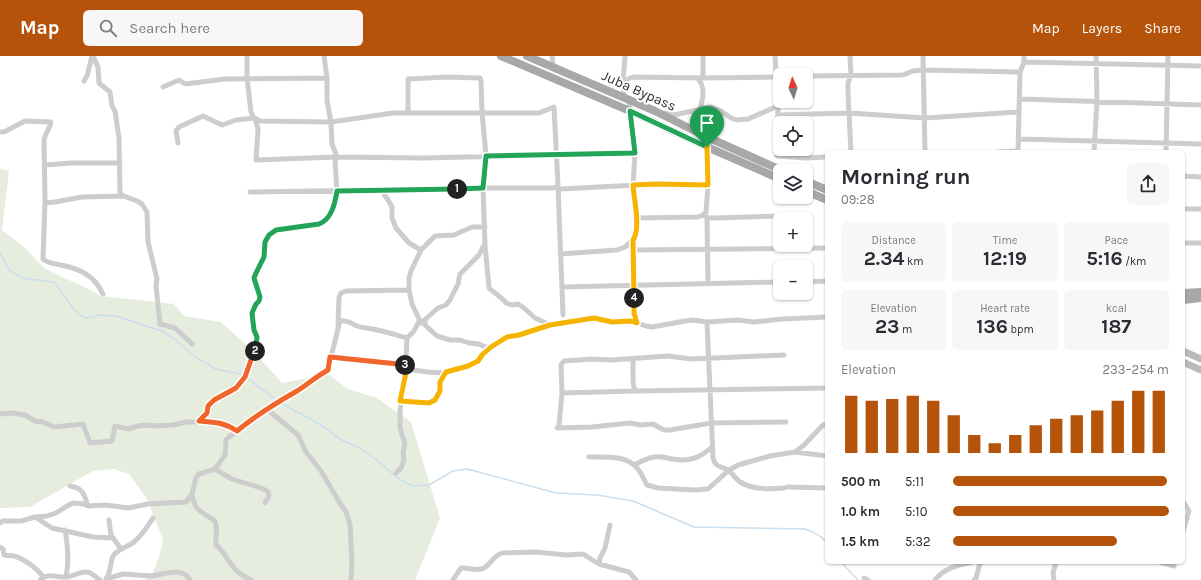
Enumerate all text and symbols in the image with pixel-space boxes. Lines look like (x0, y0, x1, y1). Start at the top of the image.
search box (83, 10, 363, 46)
text: Map (20, 17, 59, 39)
icon: search (97, 17, 119, 39)
text: Search here (129, 19, 210, 37)
text: Map (1032, 20, 1060, 37)
text: Layers (1082, 20, 1122, 37)
text: Share (1144, 20, 1181, 37)
street label: Juba Bypass (599, 67, 679, 115)
north arrow (773, 68, 813, 108)
map controls (773, 68, 813, 300)
pin (690, 106, 724, 147)
icon: arrive (696, 112, 718, 134)
button: locate (773, 116, 813, 156)
button: share (1127, 163, 1169, 205)
button: layers (773, 164, 813, 204)
text: Morning run (841, 164, 970, 190)
pin: 1 (447, 179, 467, 199)
text: 1 (455, 182, 459, 195)
text: 09:28 (841, 192, 875, 207)
button: + (773, 212, 813, 252)
text: Distance (871, 234, 916, 247)
text: Time (993, 234, 1017, 247)
text: Pace (1105, 234, 1128, 247)
text: 2.34 (864, 247, 904, 270)
text: 12:19 (983, 247, 1027, 270)
text: 5:16 (1086, 247, 1123, 270)
text: km (904, 255, 924, 268)
text: /km (1123, 255, 1146, 268)
button: − (773, 260, 813, 300)
pin: 4 (624, 288, 644, 308)
text: 4 (631, 291, 637, 304)
text: Elevation (870, 302, 917, 315)
text: Heart rate (980, 302, 1030, 315)
text: kcal (1106, 302, 1127, 315)
text: 23 (875, 315, 899, 338)
text: 136 (976, 315, 1008, 338)
text: 187 (1101, 315, 1131, 338)
text: m (899, 323, 912, 336)
text: bpm (1008, 323, 1034, 336)
pin: 2 (245, 341, 265, 361)
text: 2 (252, 344, 258, 357)
pin: 3 (395, 355, 415, 375)
text: 3 (402, 358, 408, 371)
text: Elevation (841, 362, 896, 377)
text: 233–254 m (1103, 362, 1169, 377)
text: 500 m (841, 474, 881, 489)
text: 5:11 (905, 474, 924, 489)
text: 1.0 km (841, 504, 880, 519)
text: 5:10 (905, 504, 927, 519)
text: 1.5 km (841, 534, 879, 549)
text: 5:32 (905, 534, 931, 549)

